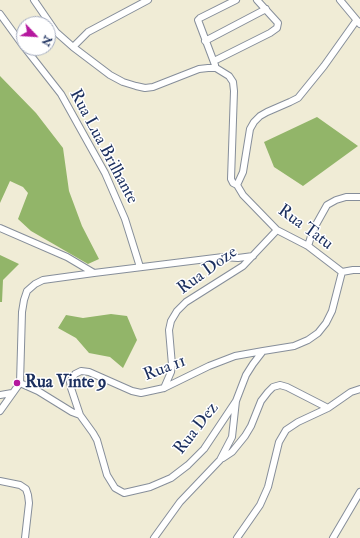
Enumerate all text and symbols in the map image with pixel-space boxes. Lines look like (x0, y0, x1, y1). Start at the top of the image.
north arrow (16, 16, 56, 56)
text: N (38, 34, 54, 48)
street label: Rua Lua Brilhante (64, 86, 142, 208)
street label: Rua Tatu (273, 201, 337, 255)
street label: Rua Doze (174, 243, 242, 299)
street label: Rua 11 (141, 352, 189, 386)
place label: Rua Vinte 9 (25, 373, 106, 393)
marker: Rua Vinte 9 (12, 378, 22, 388)
street label: Rua Dez (170, 399, 224, 459)

